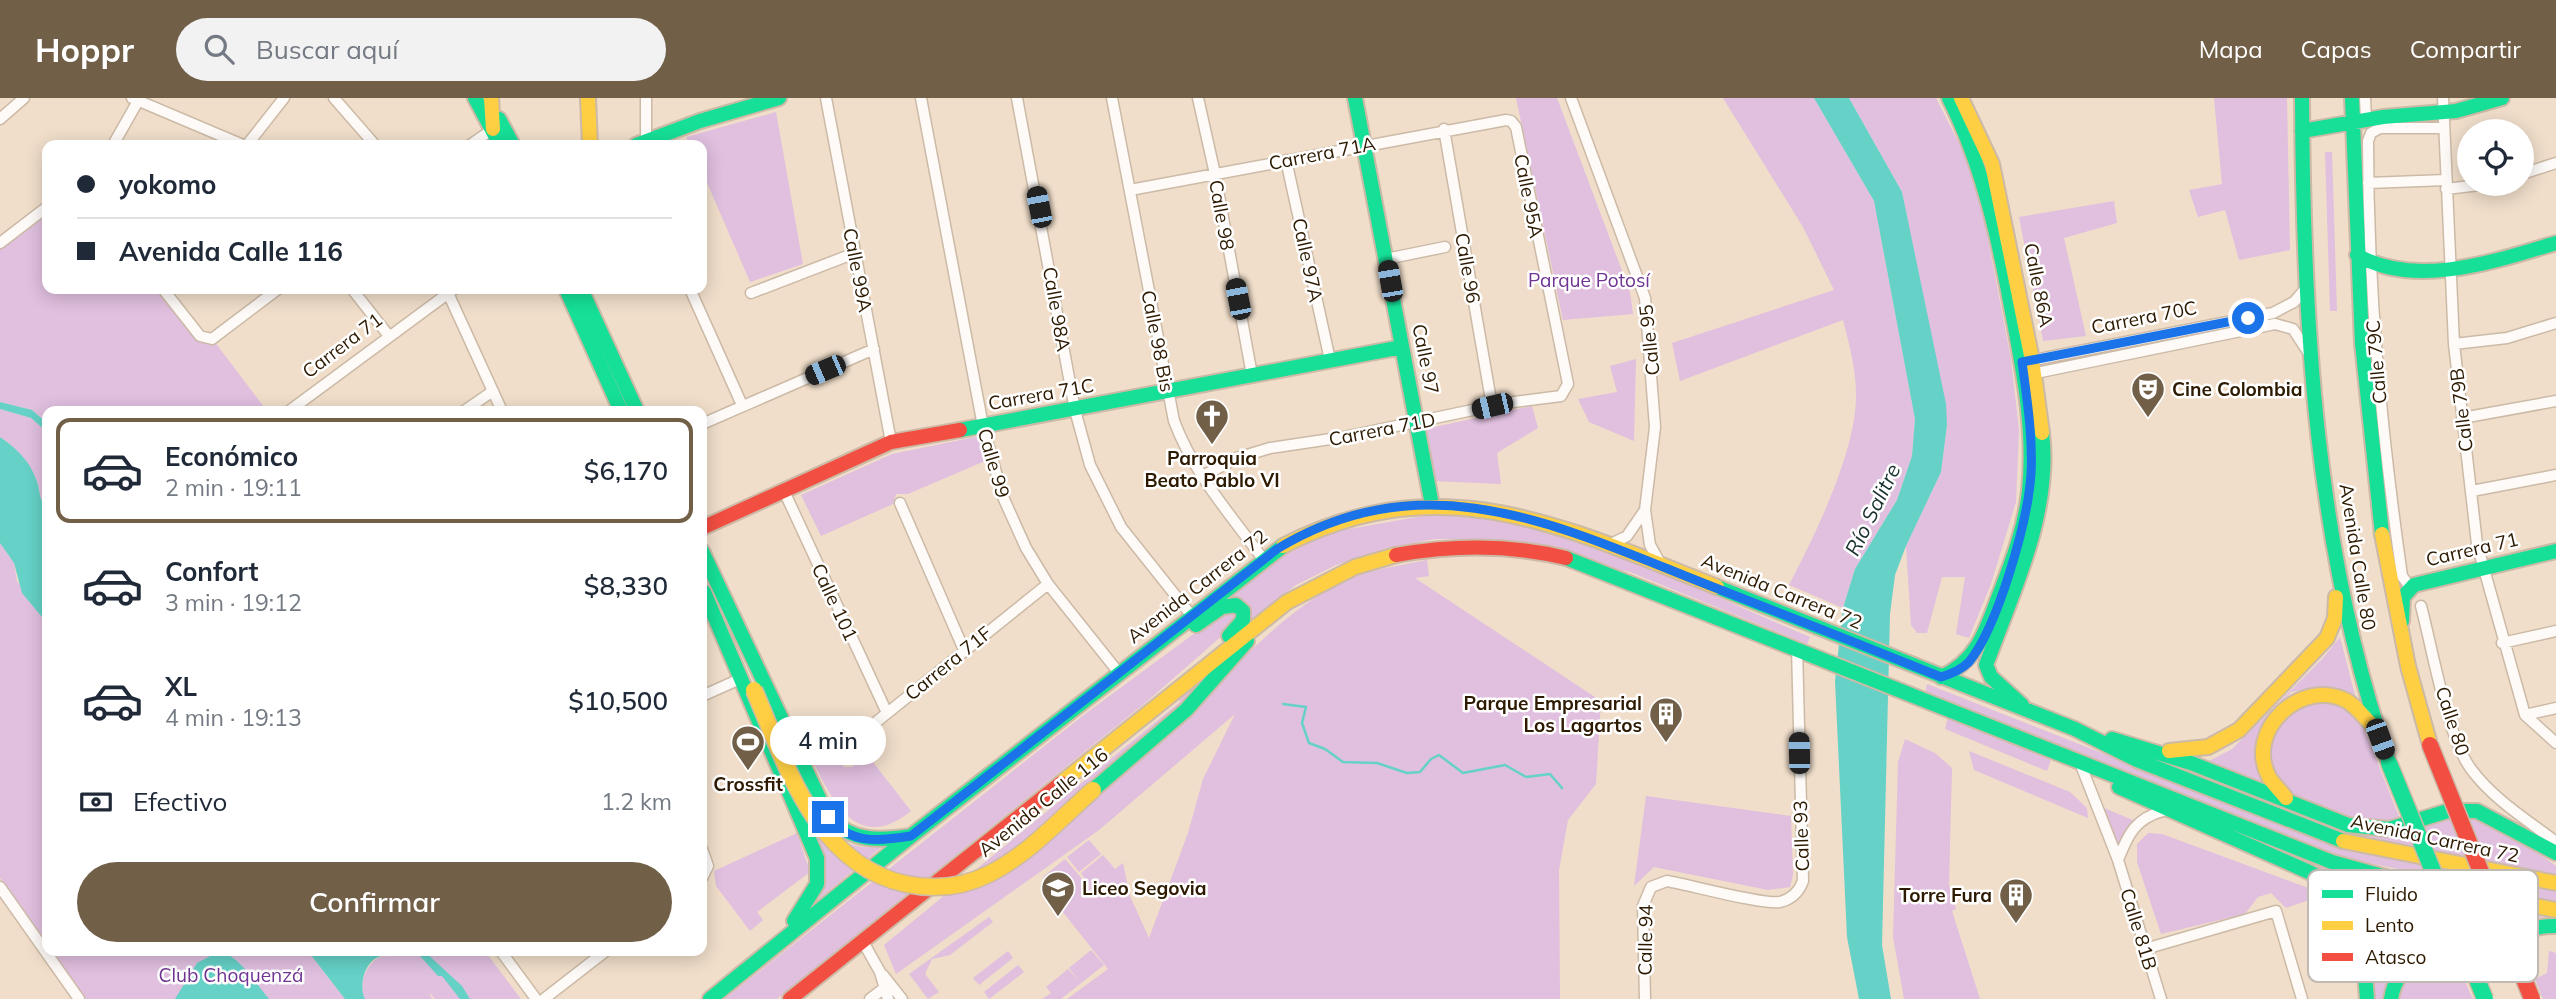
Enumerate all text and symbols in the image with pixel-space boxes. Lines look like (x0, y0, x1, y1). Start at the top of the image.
search box (176, 18, 666, 81)
text: Hoppr (35, 29, 134, 70)
icon: search (200, 30, 238, 68)
text: Buscar aquí (256, 33, 399, 66)
text: Mapa (2199, 34, 2263, 64)
text: Capas (2301, 34, 2372, 64)
text: Compartir (2410, 34, 2521, 64)
map controls (2457, 119, 2534, 196)
button: locate (2457, 119, 2534, 196)
street label: Carrera 71A (1267, 131, 1377, 175)
street label: Calle 95A (1509, 152, 1549, 240)
text: yokomo (119, 168, 217, 201)
street label: Calle 98 (1204, 178, 1240, 252)
car (1025, 184, 1054, 230)
street label: Calle 97A (1287, 216, 1329, 304)
street label: Calle 99A (838, 226, 878, 314)
street label: Calle 96 (1450, 231, 1486, 305)
text: Avenida Calle 116 (119, 235, 343, 268)
street label: Calle 86A (2019, 241, 2059, 329)
car (1377, 258, 1404, 304)
street label: Calle 98A (1038, 265, 1076, 353)
park label: Parque Potosí (1528, 268, 1651, 292)
car (1224, 276, 1253, 322)
street label: Calle 98 Bis (1136, 288, 1180, 394)
street label: Carrera 70C (2089, 295, 2199, 339)
route start (2232, 302, 2264, 334)
street label: Calle 95 (1633, 303, 1665, 377)
street label: Carrera 71 (297, 307, 387, 383)
street label: Calle 79C (2360, 319, 2392, 405)
street label: Calle 97 (1407, 322, 1445, 396)
car (802, 352, 849, 388)
street label: Calle 79B (2444, 367, 2478, 453)
theatre icon: Cine Colombia (2129, 370, 2167, 419)
street label: Carrera 71C (986, 373, 1096, 415)
place label: Cine Colombia (2172, 377, 2302, 401)
car (1470, 391, 1515, 421)
church icon: Parroquia Beato Pablo VI (1193, 397, 1231, 446)
street label: Carrera 71D (1327, 407, 1437, 451)
street label: Calle 99 (973, 425, 1015, 501)
icon: car (81, 439, 144, 502)
text: Económico (165, 440, 298, 473)
place label: Parroquia Beato Pablo VI (1144, 446, 1280, 492)
text: $6,170 (584, 454, 668, 487)
water label: Río Salitre (1839, 459, 1905, 560)
text: 2 min · 19:11 (165, 473, 302, 502)
street label: Avenida Calle 80 (2335, 482, 2381, 632)
street label: Avenida Carrera 72 (1122, 524, 1272, 648)
street label: Carrera 71 (2423, 527, 2521, 571)
street label: Avenida Carrera 72 (1698, 548, 1866, 634)
icon: car (81, 554, 144, 617)
text: Confort (165, 555, 258, 588)
street label: Calle 101 (807, 559, 863, 645)
text: $8,330 (584, 569, 668, 602)
text: 3 min · 19:12 (165, 588, 302, 617)
street label: Carrera 71F (900, 621, 996, 705)
icon: car (81, 669, 144, 732)
text: XL (165, 670, 197, 703)
street label: Calle 80 (2431, 683, 2475, 759)
text: $10,500 (568, 684, 668, 717)
place label: Parque Empresarial Los Lagartos (1464, 691, 1642, 737)
building icon: Parque Empresarial Los Lagartos (1647, 695, 1685, 744)
text: 4 min · 19:13 (165, 703, 302, 732)
callout: 4 min (770, 716, 886, 764)
car (2363, 716, 2398, 762)
sports icon: Crossfit (729, 723, 767, 772)
text: 4 min (798, 726, 858, 755)
car (1789, 732, 1810, 774)
street label: Avenida Calle 116 (973, 742, 1113, 862)
place label: Crossfit (713, 772, 783, 796)
icon: cash (77, 783, 115, 821)
text: Efectivo (133, 785, 227, 818)
text: 1.2 km (601, 787, 672, 816)
street label: Calle 93 (1788, 800, 1814, 872)
route end (812, 801, 844, 833)
street label: Avenida Carrera 72 (2349, 808, 2521, 868)
button: Confirmar (77, 862, 672, 942)
school or university icon: Liceo Segovia (1039, 869, 1077, 918)
legend (2308, 870, 2538, 982)
place label: Liceo Segovia (1082, 876, 1206, 900)
building icon: Torre Fura (1997, 876, 2035, 925)
text: Fluido (2365, 882, 2418, 906)
place label: Torre Fura (1899, 883, 1992, 907)
street label: Calle 81B (2115, 885, 2163, 973)
street label: Calle 94 (1632, 904, 1658, 976)
text: Lento (2365, 913, 2414, 937)
text: Atasco (2365, 945, 2426, 969)
park label: Club Choquenzá (159, 963, 303, 987)

